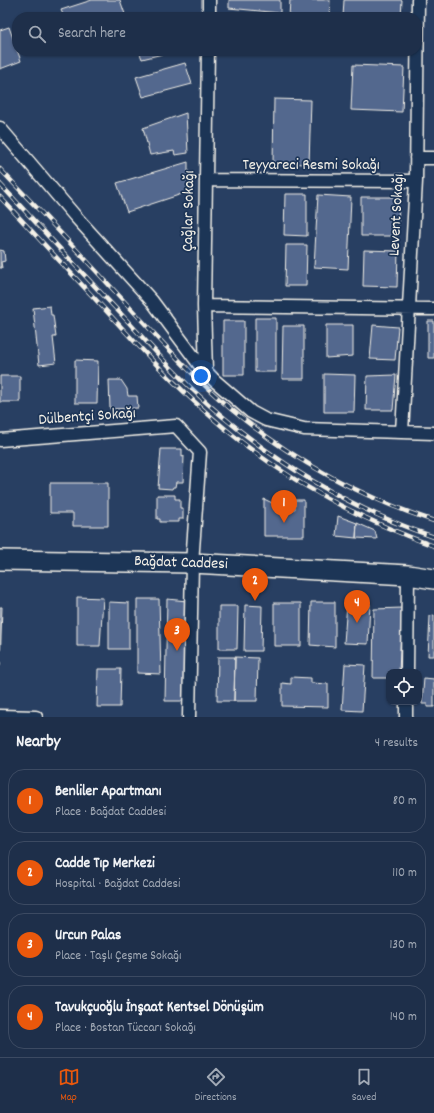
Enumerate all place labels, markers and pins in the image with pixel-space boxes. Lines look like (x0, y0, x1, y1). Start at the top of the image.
pin: 1 (271, 490, 297, 523)
pin: 2 (242, 568, 268, 601)
pin: 4 (344, 590, 370, 623)
pin: 3 (164, 618, 190, 651)

